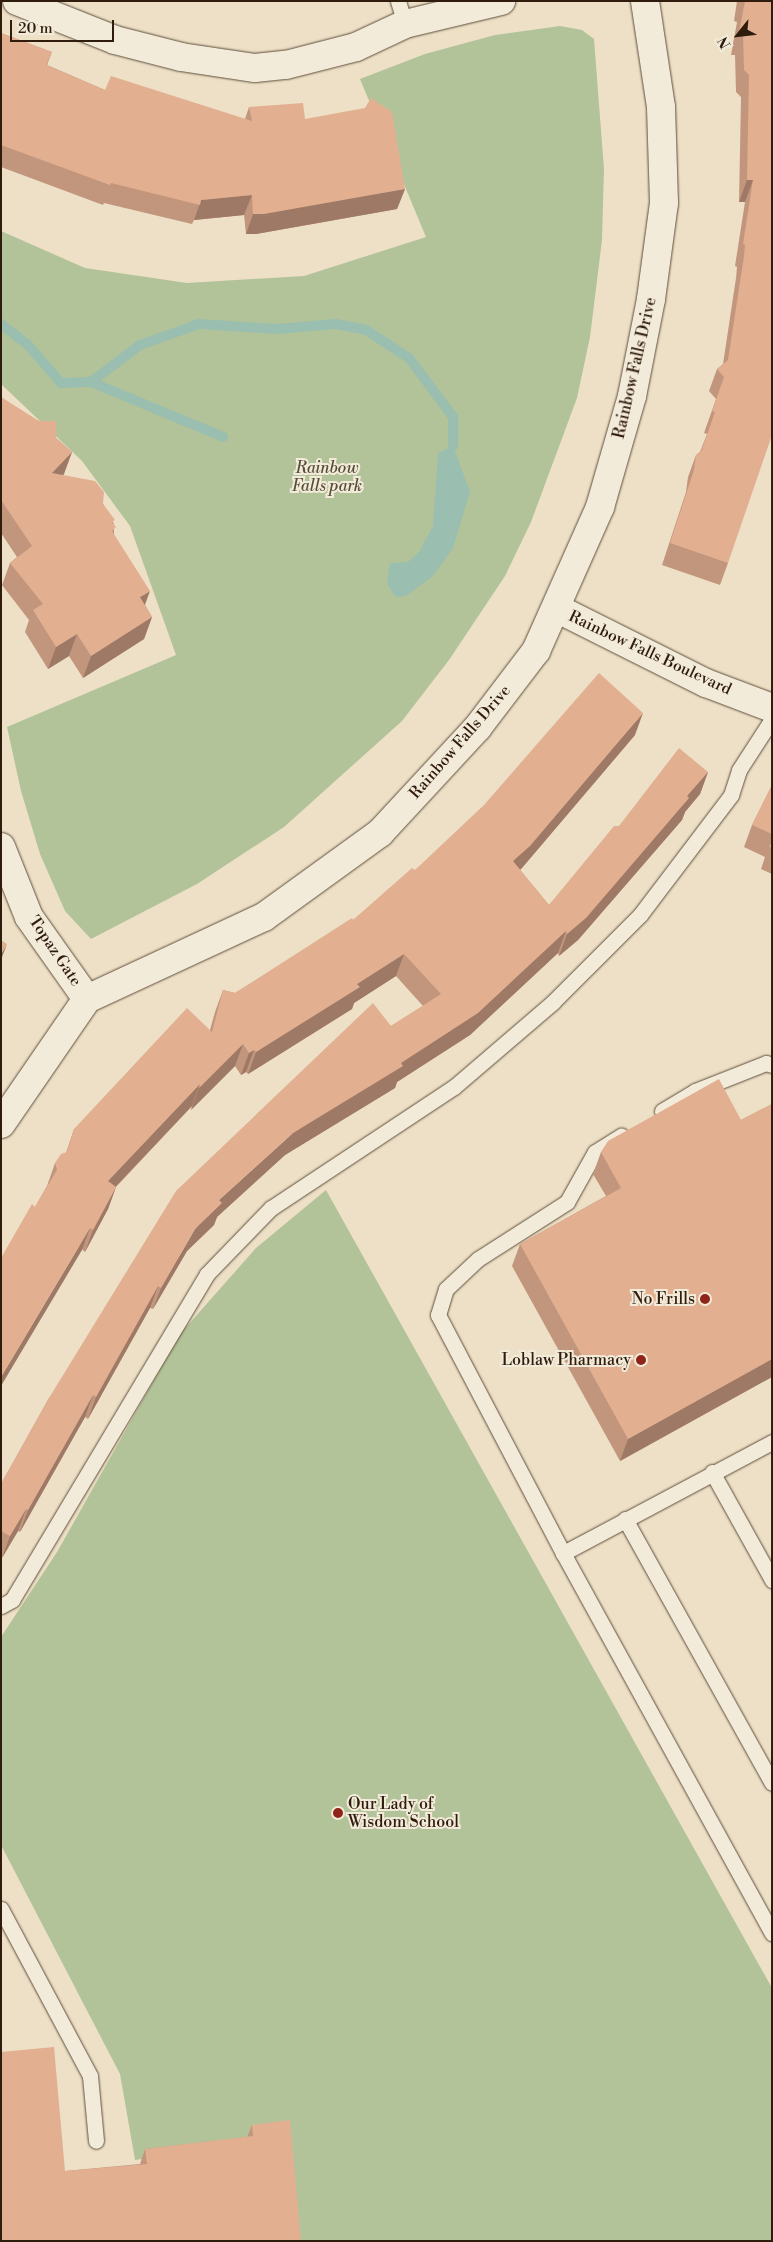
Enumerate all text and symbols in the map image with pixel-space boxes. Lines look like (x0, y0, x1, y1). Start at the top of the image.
scale bar (12, 10, 116, 42)
north arrow (713, 10, 763, 60)
text: 20 m (18, 19, 53, 38)
text: N (714, 33, 735, 51)
street label: Rainbow Falls Drive (609, 295, 661, 441)
park label: Rainbow Falls park (292, 458, 362, 496)
street label: Rainbow Falls Boulevard (565, 607, 735, 699)
street label: Rainbow Falls Drive (405, 681, 515, 803)
street label: Topaz Gate (24, 912, 86, 990)
place label: No Frills (632, 1289, 695, 1309)
marker: No Frills (699, 1293, 711, 1305)
place label: Loblaw Pharmacy (501, 1350, 631, 1370)
marker: Loblaw Pharmacy (635, 1354, 647, 1366)
place label: Our Lady of Wisdom School (348, 1794, 459, 1832)
marker: Our Lady of Wisdom School (332, 1807, 344, 1819)

